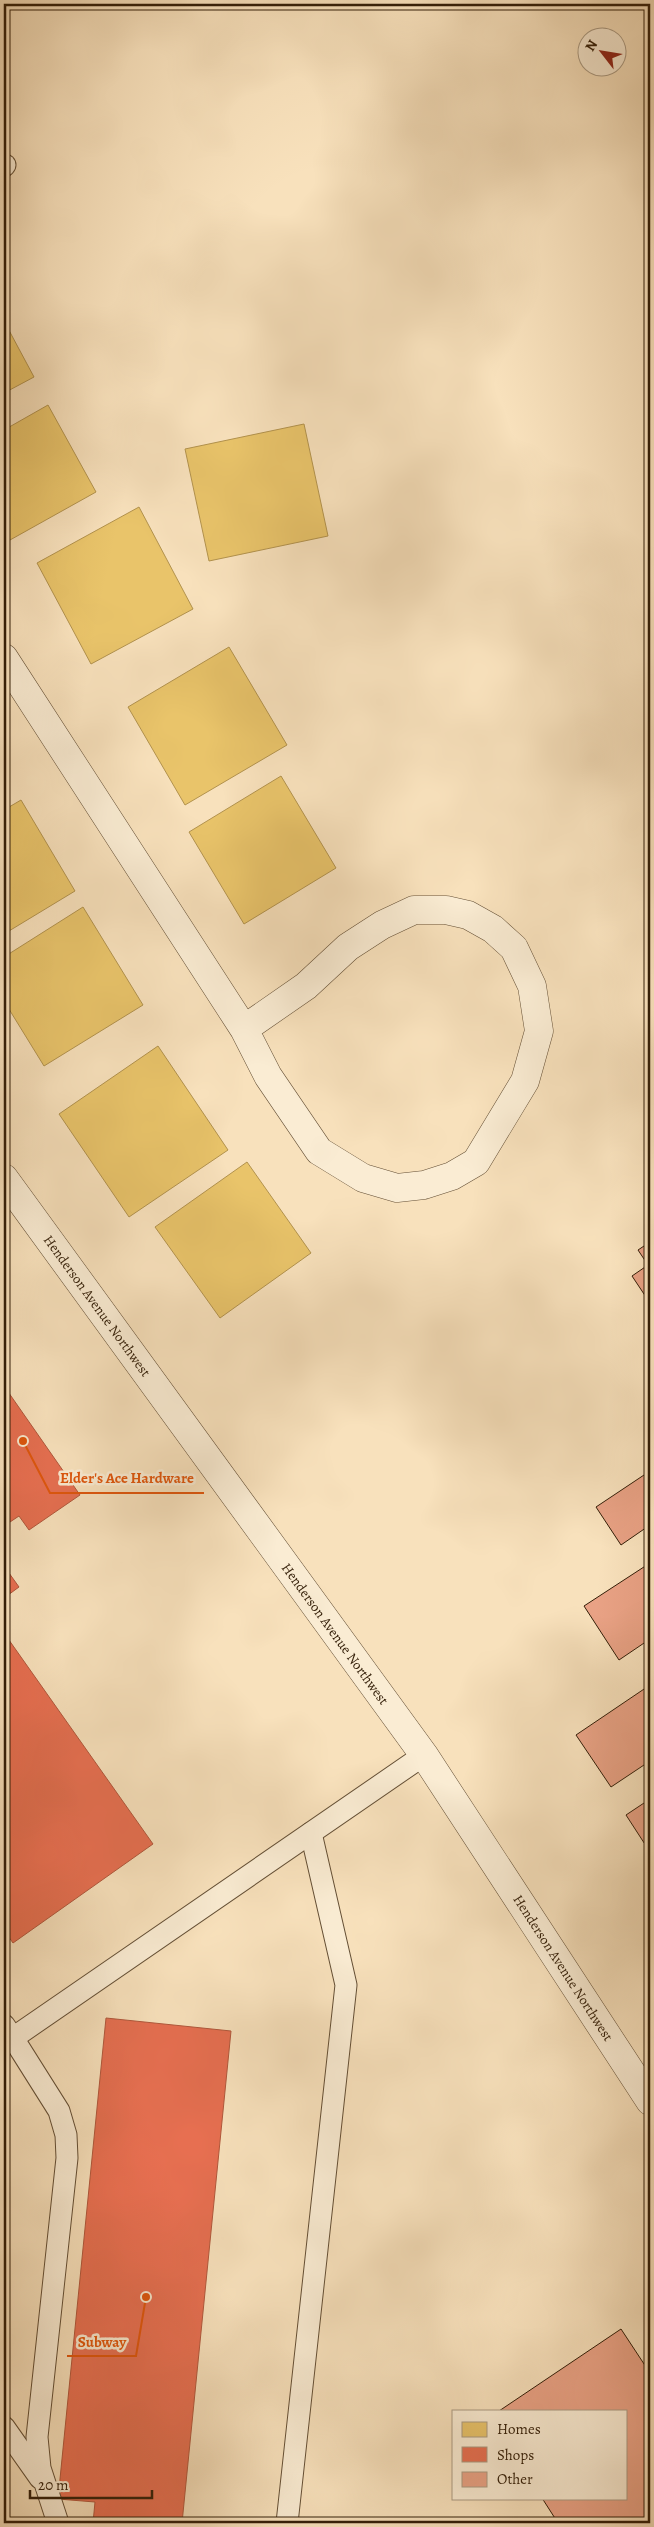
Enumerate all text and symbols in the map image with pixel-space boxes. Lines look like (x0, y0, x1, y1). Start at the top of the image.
north arrow (576, 28, 626, 78)
text: N (581, 36, 602, 55)
street label: Henderson Avenue Northwest (39, 1231, 155, 1381)
callout: Elder's Ace Hardware (50, 1463, 204, 1493)
text: Elder's Ace Hardware (60, 1468, 194, 1488)
street label: Henderson Avenue Northwest (277, 1559, 393, 1709)
street label: Henderson Avenue Northwest (508, 1891, 618, 2045)
callout: Subway (67, 2326, 136, 2356)
text: Subway (78, 2332, 127, 2352)
legend (452, 2410, 626, 2500)
text: Homes (497, 2419, 541, 2439)
text: Shops (497, 2445, 534, 2465)
scale bar (30, 2467, 152, 2499)
text: Other (497, 2469, 533, 2489)
text: 20 m (38, 2475, 69, 2495)

